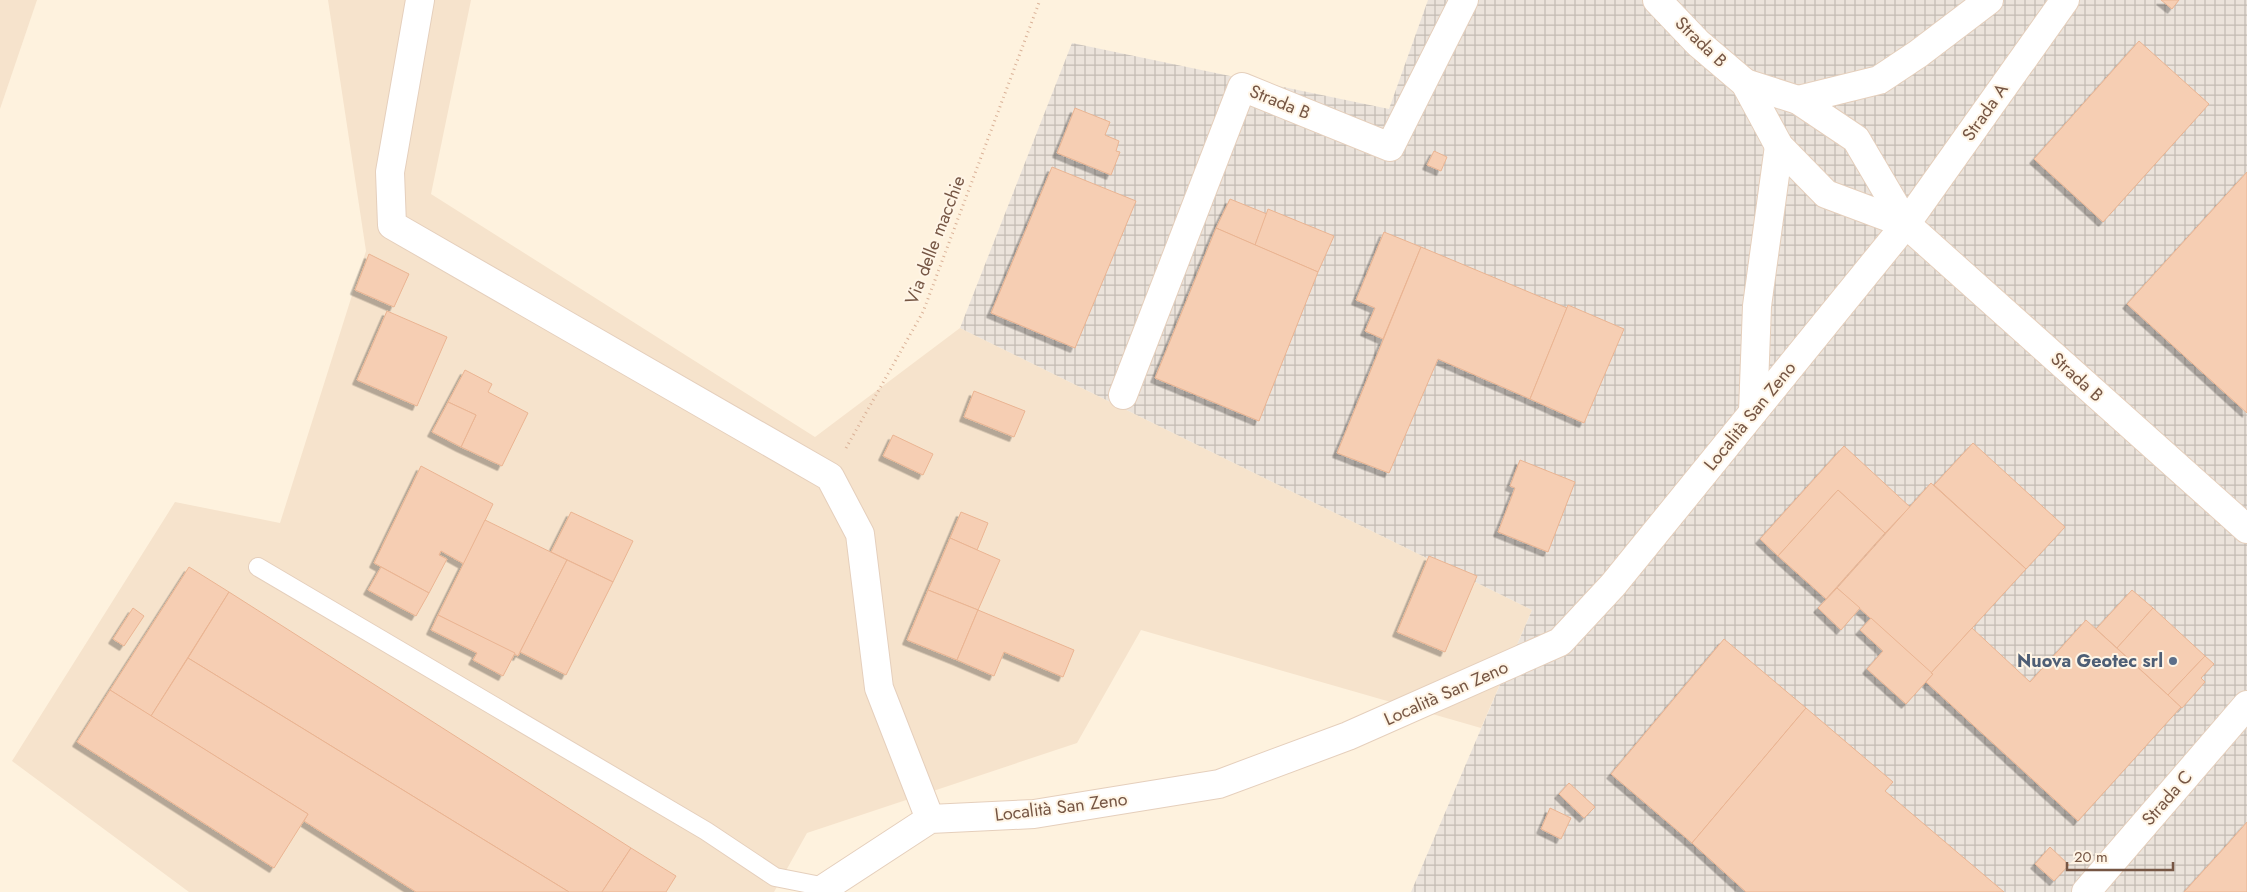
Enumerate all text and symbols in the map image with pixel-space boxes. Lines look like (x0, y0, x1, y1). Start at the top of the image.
street label: Strada B (1669, 11, 1733, 73)
street label: Strada B (1246, 78, 1314, 126)
street label: Strada A (1956, 78, 2014, 146)
street label: Via delle macchie (898, 172, 972, 308)
street label: Strada B (2045, 346, 2109, 408)
street label: Località San Zeno (1698, 356, 1802, 476)
place label: Nuova Geotec srl (2017, 648, 2163, 674)
street label: Località San Zeno (1380, 654, 1512, 732)
marker: Nuova Geotec srl (2167, 655, 2179, 667)
street label: Strada C (2136, 765, 2198, 831)
street label: Località San Zeno (993, 786, 1129, 828)
scale bar (2067, 840, 2173, 872)
text: 20 m (2074, 846, 2108, 868)

